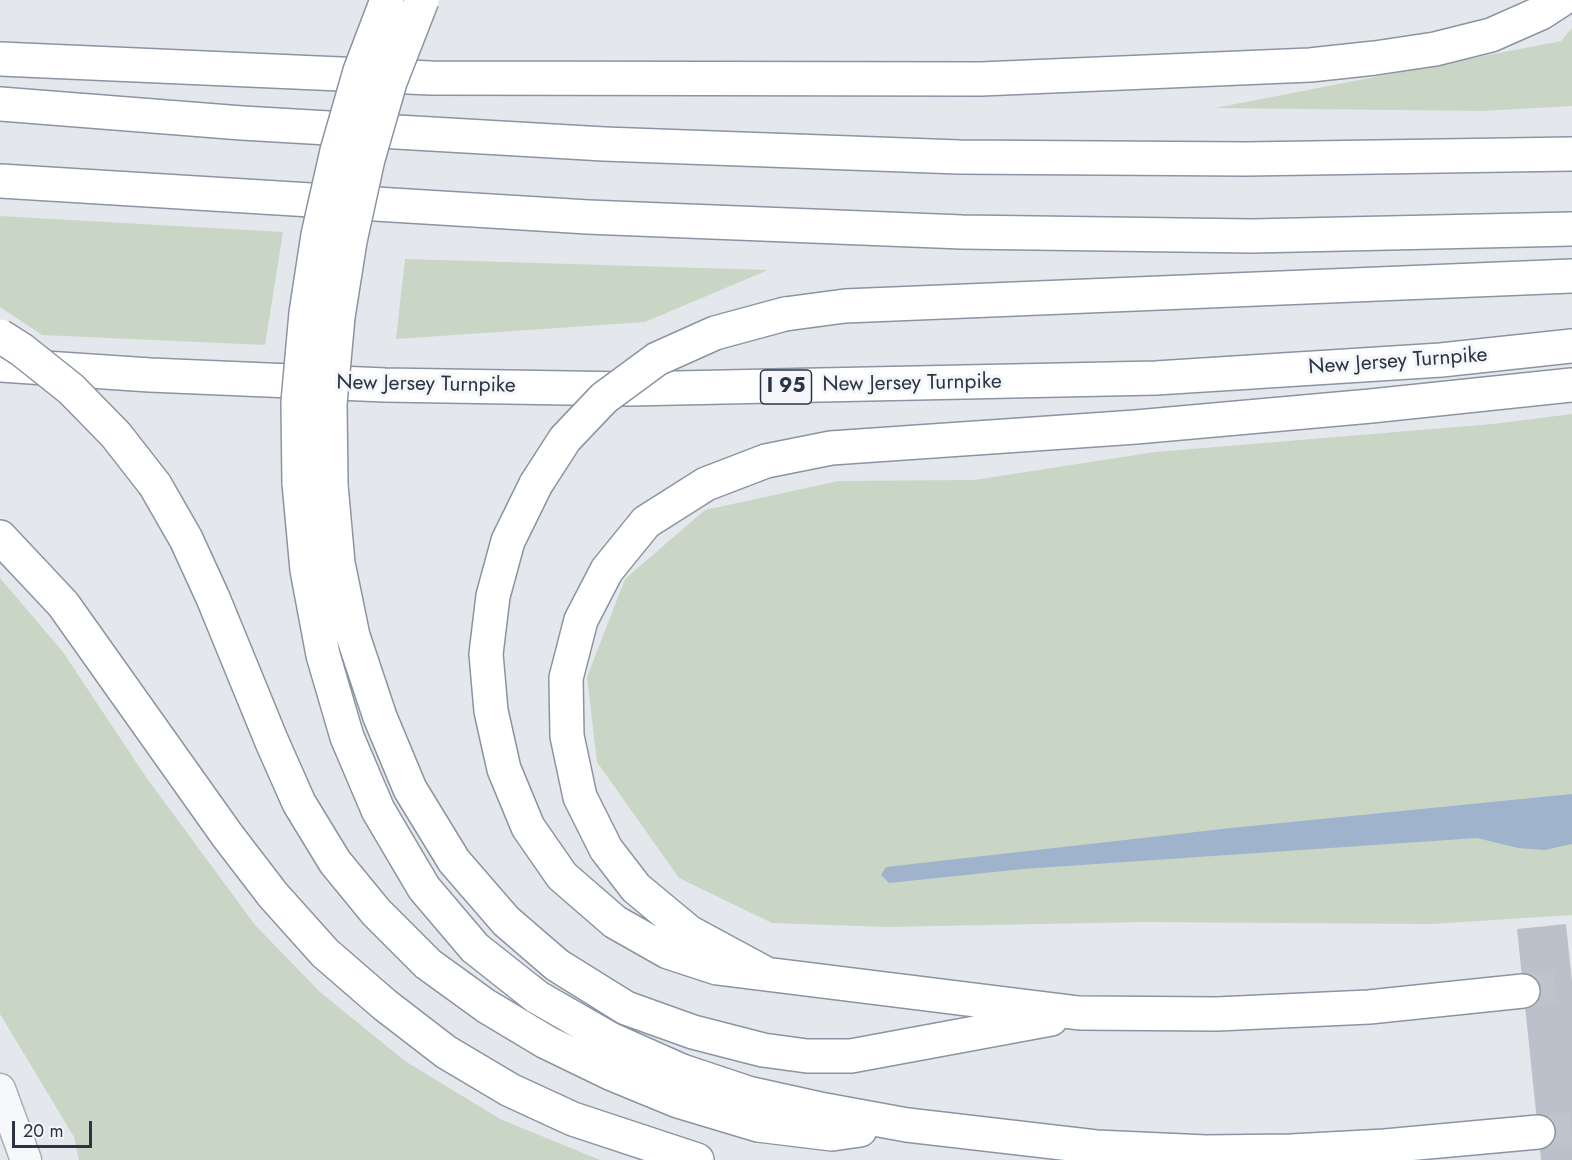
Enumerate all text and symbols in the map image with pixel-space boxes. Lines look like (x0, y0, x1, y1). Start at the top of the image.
street label: New Jersey Turnpike (1308, 343, 1488, 381)
road number: I 95 (760, 370, 812, 404)
street label: New Jersey Turnpike (822, 370, 1002, 398)
street label: New Jersey Turnpike (336, 371, 516, 399)
scale bar (15, 1109, 94, 1147)
text: 20 m (23, 1118, 63, 1144)

